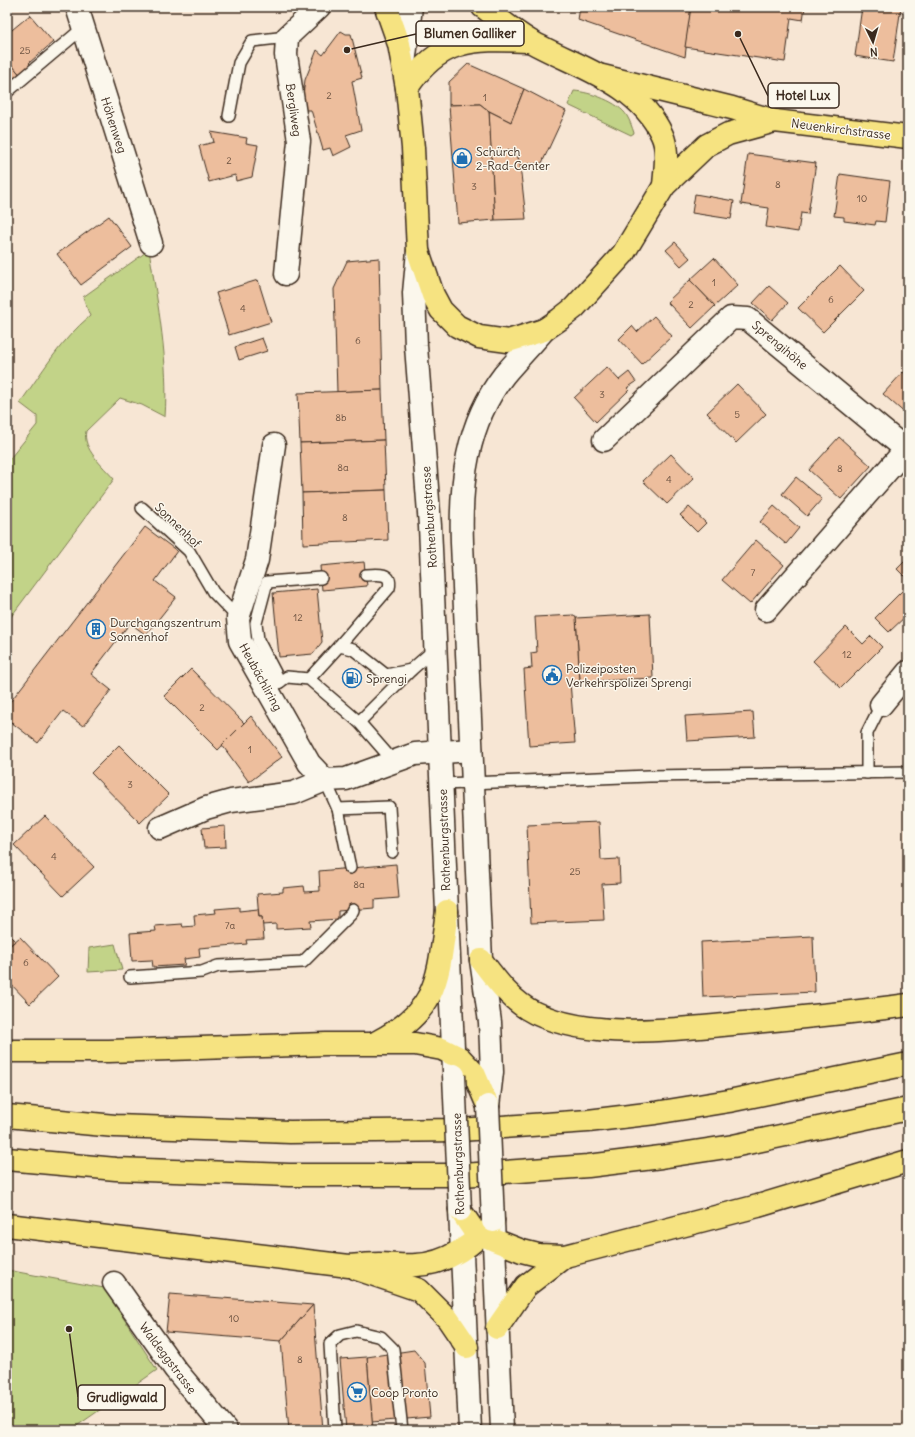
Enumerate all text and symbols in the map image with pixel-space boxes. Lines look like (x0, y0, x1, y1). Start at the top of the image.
callout: Blumen Galliker (416, 21, 524, 46)
north arrow (853, 22, 893, 62)
text: Blumen Galliker (424, 25, 517, 42)
house number: 25 (19, 44, 31, 57)
text: N (869, 45, 878, 59)
street label: Bergliweg (283, 82, 305, 138)
callout: Hotel Lux (768, 83, 839, 108)
text: Hotel Lux (776, 87, 831, 104)
house number: 2 (326, 89, 332, 102)
house number: 1 (483, 91, 487, 104)
street label: Höhenweg (98, 95, 130, 155)
street label: Neuenkirchstrasse (790, 115, 892, 143)
place label: Schürch 2-Rad-Center (476, 144, 550, 173)
shop icon: Schürch 2-Rad-Center (451, 147, 473, 169)
house number: 2 (226, 154, 232, 167)
house number: 8 (775, 178, 781, 191)
house number: 3 (471, 180, 477, 193)
house number: 10 (857, 192, 867, 205)
house number: 1 (712, 276, 716, 289)
house number: 6 (828, 293, 834, 306)
house number: 2 (688, 298, 694, 311)
house number: 4 (240, 302, 246, 315)
street label: Sprengihöhe (749, 317, 811, 373)
house number: 6 (355, 334, 361, 347)
house number: 3 (599, 388, 605, 401)
house number: 5 (734, 408, 740, 421)
house number: 8b (335, 411, 347, 424)
house number: 8a (337, 461, 349, 474)
house number: 8 (837, 462, 843, 475)
street label: Rothenburgstrasse (418, 466, 440, 568)
house number: 4 (666, 473, 672, 486)
street label: Sonnenhof (152, 499, 205, 551)
house number: 8 (342, 511, 348, 524)
house number: 7 (751, 566, 756, 579)
house number: 12 (293, 611, 303, 624)
place label: Durchgangszentrum Sonnenhof (110, 615, 222, 644)
building icon: Durchgangszentrum Sonnenhof (85, 618, 107, 640)
street label: Heubächliring (236, 641, 286, 713)
house number: 12 (842, 648, 852, 661)
place label: Polizeiposten Verkehrspolizei Sprengi (566, 661, 692, 690)
public building icon: Polizeiposten Verkehrspolizei Sprengi (541, 664, 563, 686)
fuel station icon: Sprengi (341, 667, 363, 689)
place label: Sprengi (366, 671, 407, 686)
house number: 2 (199, 701, 205, 714)
house number: 1 (248, 743, 252, 756)
house number: 3 (127, 778, 133, 791)
street label: Rothenburgstrasse (435, 789, 453, 891)
house number: 4 (51, 850, 57, 863)
house number: 25 (569, 865, 581, 878)
house number: 8a (353, 878, 365, 891)
house number: 7a (225, 919, 236, 932)
house number: 6 (23, 956, 29, 969)
street label: Rothenburgstrasse (449, 1113, 467, 1215)
house number: 10 (229, 1312, 239, 1325)
street label: Waldeggstrasse (136, 1319, 200, 1397)
house number: 8 (297, 1353, 303, 1366)
supermarket icon: Coop Pronto (346, 1381, 368, 1403)
callout: Grudligwald (78, 1385, 165, 1410)
place label: Coop Pronto (371, 1385, 439, 1400)
text: Grudligwald (86, 1389, 158, 1406)

